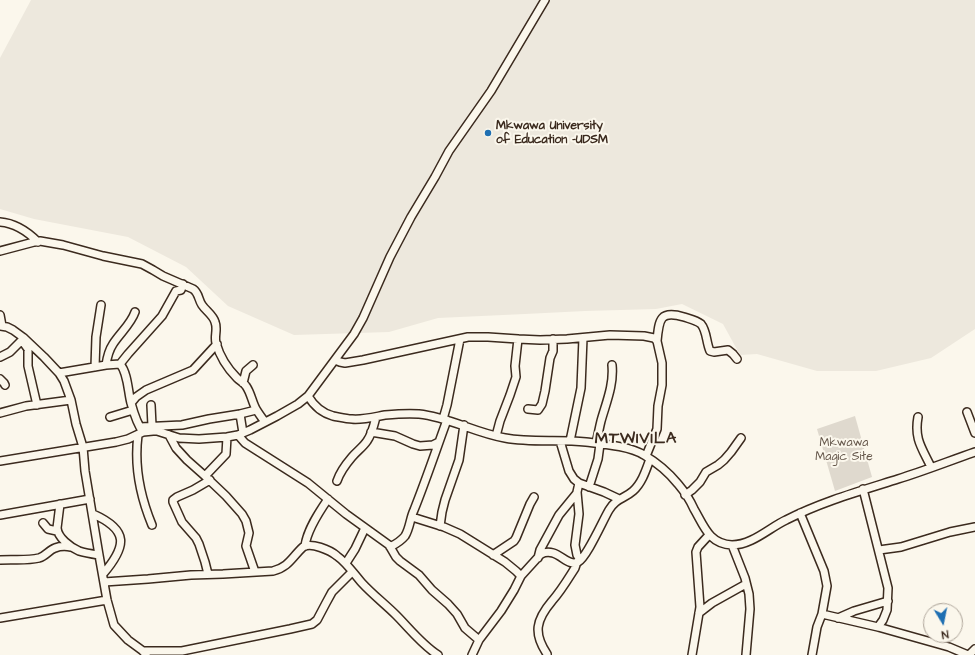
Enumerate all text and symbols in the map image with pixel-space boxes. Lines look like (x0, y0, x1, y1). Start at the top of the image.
place label: Mkwawa University of Education -UDSM (496, 119, 608, 147)
marker: Mkwawa University of Education -UDSM (483, 128, 493, 138)
district label: MTWIVILA (595, 430, 677, 450)
park label: Mkwawa Magic Site (815, 436, 873, 464)
north arrow (923, 603, 963, 643)
text: N (940, 626, 950, 642)

